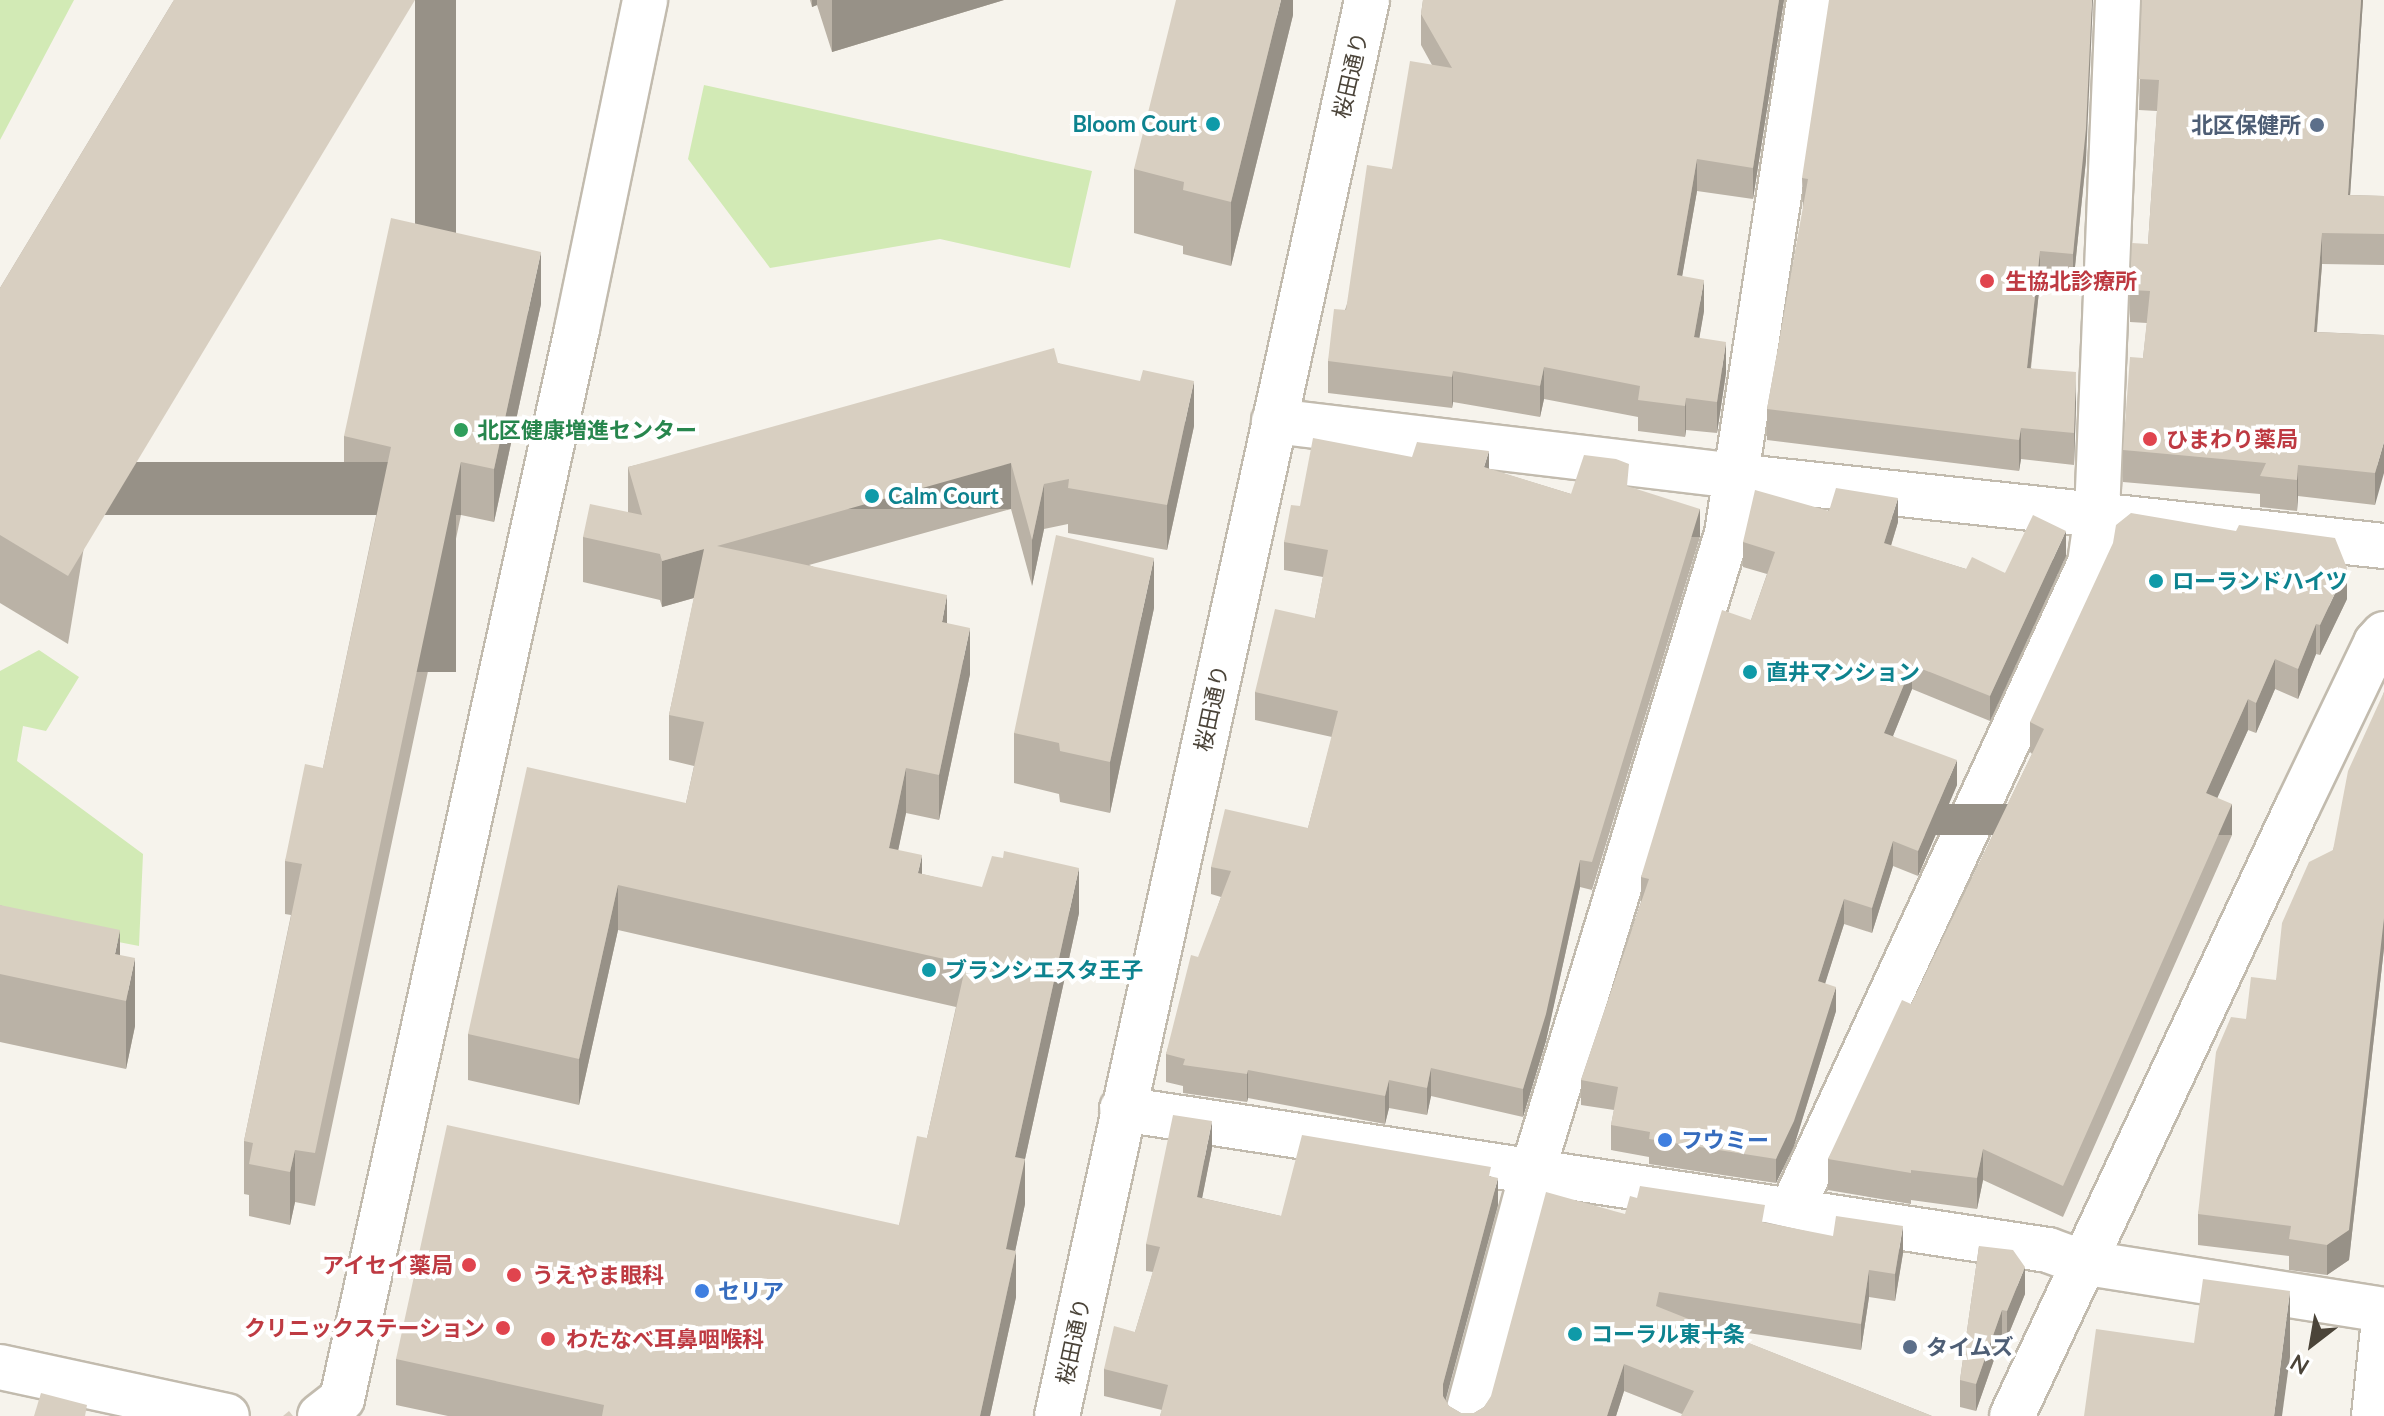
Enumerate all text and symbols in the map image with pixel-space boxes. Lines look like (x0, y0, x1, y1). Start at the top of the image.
street label: 桜田通り (1327, 29, 1373, 121)
place label: Bloom Court (1072, 111, 1197, 137)
place label: 北区保健所 (2191, 112, 2301, 138)
marker: Bloom Court (1204, 115, 1222, 133)
marker: 北区保健所 (2308, 116, 2326, 134)
place label: 生協北診療所 (2005, 268, 2137, 294)
marker: 生協北診療所 (1976, 270, 1998, 292)
place label: 北区健康増進センター (477, 417, 697, 443)
marker: 北区健康増進センター (452, 421, 470, 439)
place label: ひまわり薬局 (2166, 426, 2298, 452)
marker: ひまわり薬局 (2141, 430, 2159, 448)
place label: Calm Court (888, 483, 999, 509)
marker: Calm Court (863, 487, 881, 505)
place label: ローランドハイツ (2172, 568, 2348, 594)
marker: ローランドハイツ (2147, 572, 2165, 590)
place label: 直井マンション (1766, 659, 1920, 685)
street label: 桜田通り (1189, 662, 1233, 754)
marker: 直井マンション (1741, 663, 1759, 681)
place label: ブランシエスタ王子 (945, 957, 1143, 983)
marker: ブランシエスタ王子 (920, 961, 938, 979)
place label: フウミー (1681, 1127, 1769, 1153)
marker: フウミー (1656, 1131, 1674, 1149)
place label: アイセイ薬局 (321, 1252, 453, 1278)
marker: アイセイ薬局 (460, 1256, 478, 1274)
place label: うえやま眼科 (532, 1262, 664, 1288)
marker: うえやま眼科 (503, 1264, 525, 1286)
place label: セリア (718, 1278, 784, 1304)
marker: セリア (693, 1282, 711, 1300)
street label: 桜田通り (1051, 1295, 1095, 1387)
north arrow (2272, 1304, 2352, 1384)
place label: クリニックステーション (243, 1315, 485, 1341)
marker: クリニックステーション (492, 1317, 514, 1339)
place label: コーラル東十条 (1591, 1321, 1745, 1347)
marker: コーラル東十条 (1566, 1325, 1584, 1343)
place label: わたなべ耳鼻咽喉科 (566, 1326, 764, 1352)
marker: わたなべ耳鼻咽喉科 (537, 1328, 559, 1350)
place label: タイムズ (1926, 1334, 2014, 1360)
marker: タイムズ (1901, 1338, 1919, 1356)
text: N (2285, 1349, 2314, 1381)

